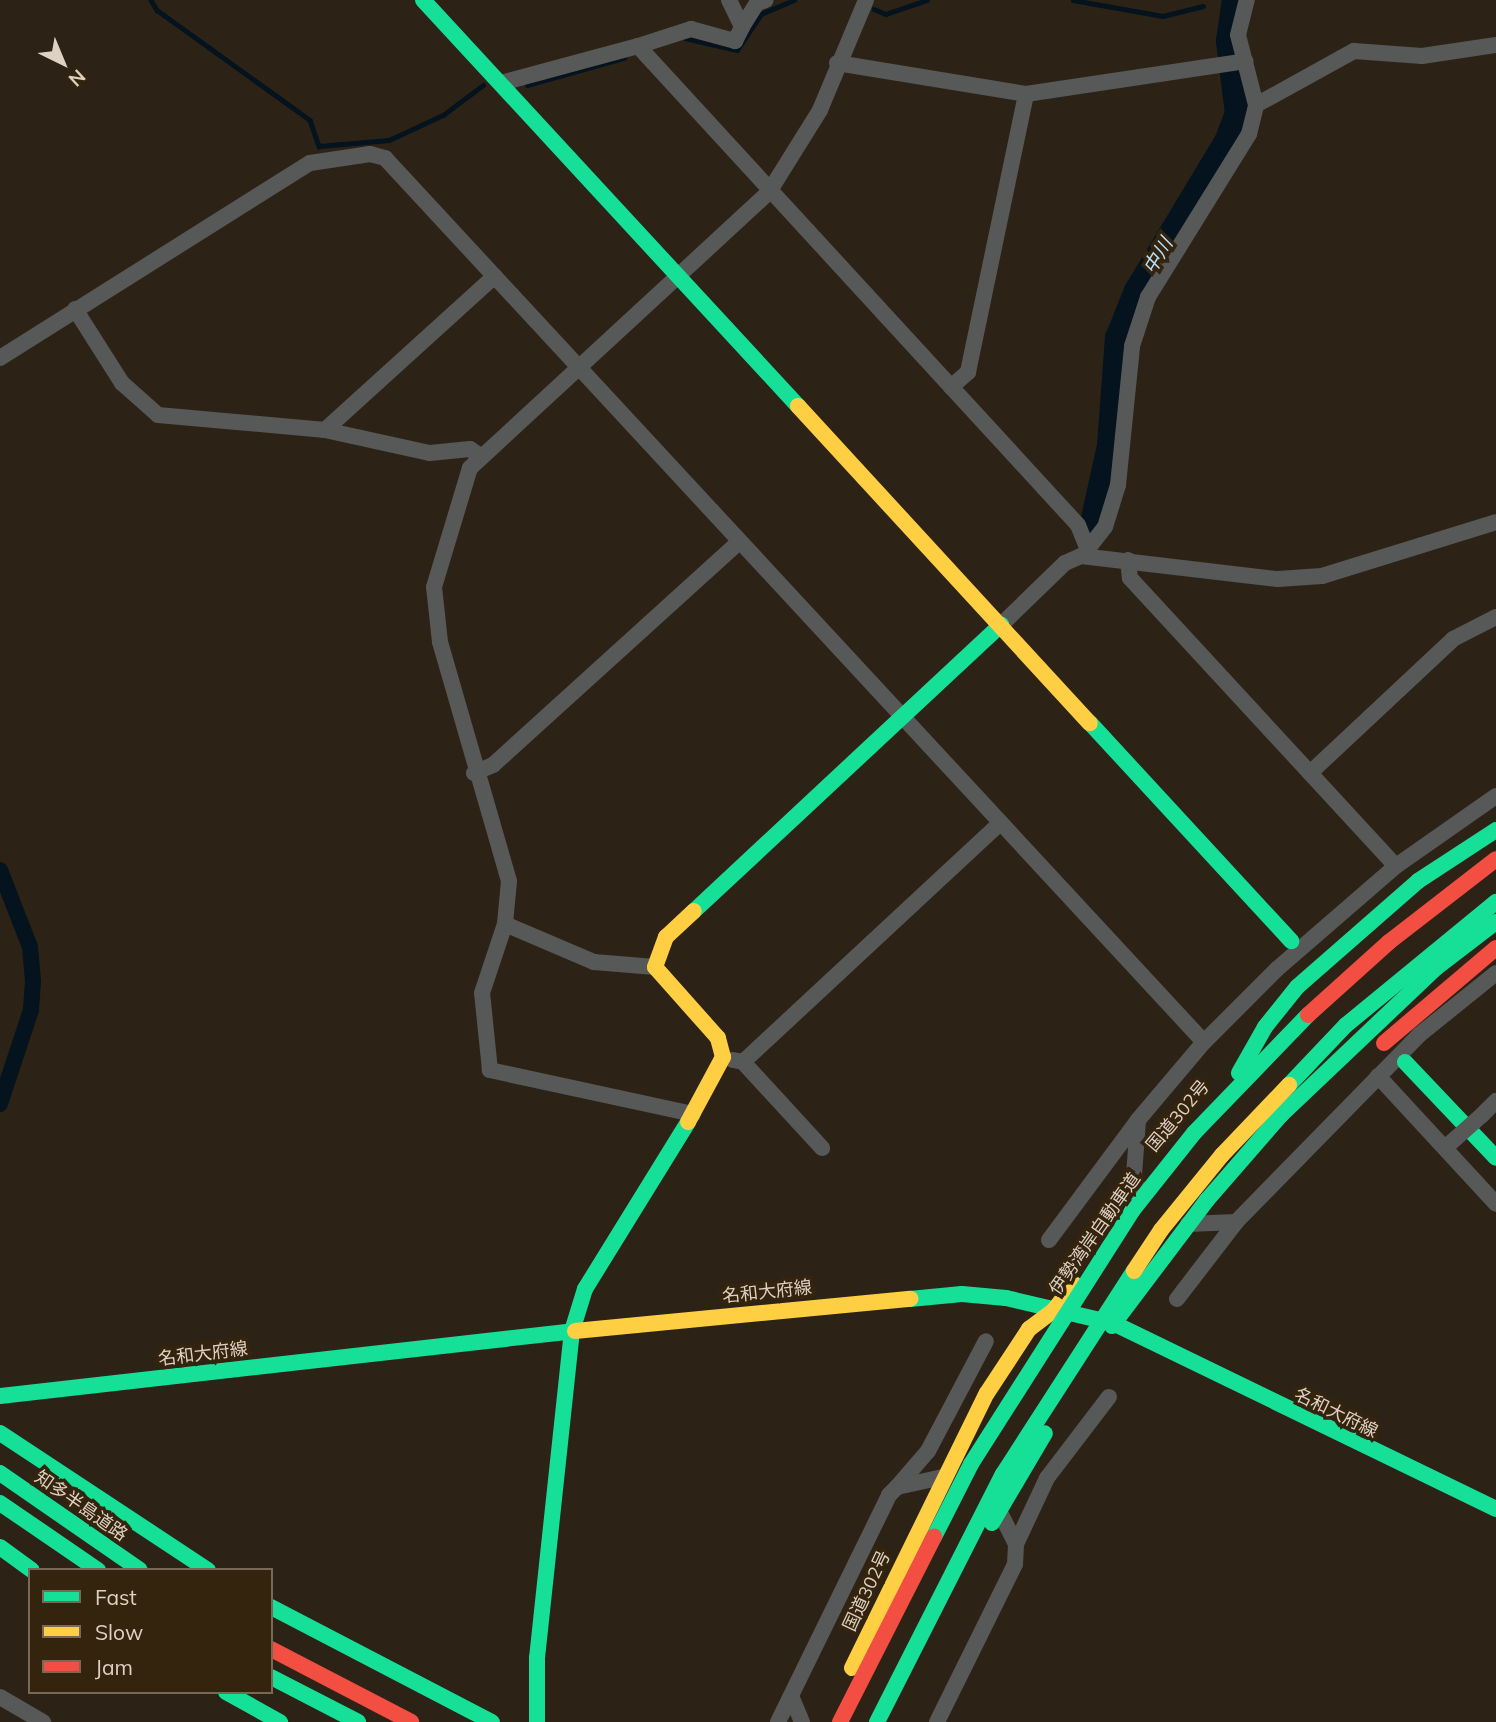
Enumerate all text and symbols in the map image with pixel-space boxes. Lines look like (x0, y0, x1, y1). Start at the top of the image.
north arrow (28, 28, 98, 98)
text: N (64, 65, 91, 92)
water label: 中川 (1138, 234, 1178, 278)
street label: 国道302号 (1142, 1076, 1214, 1156)
street label: 伊勢湾岸自動車道 (1045, 1169, 1145, 1299)
street label: 名和大府線 (721, 1277, 813, 1307)
street label: 名和大府線 (157, 1338, 249, 1370)
street label: 名和大府線 (1291, 1384, 1381, 1442)
street label: 知多半島道路 (31, 1466, 131, 1546)
street label: 国道302号 (839, 1547, 895, 1635)
legend (28, 1568, 273, 1694)
text: Fast (95, 1584, 137, 1610)
text: Slow (95, 1619, 143, 1645)
text: Jam (95, 1654, 133, 1680)

